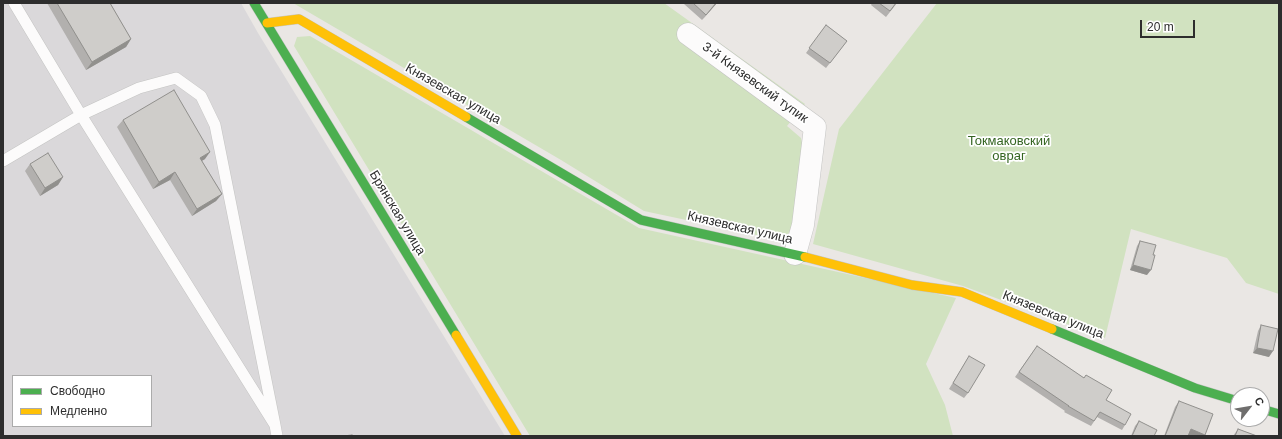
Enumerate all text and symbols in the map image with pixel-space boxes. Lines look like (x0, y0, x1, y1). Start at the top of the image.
scale bar (1142, 12, 1197, 38)
text: 20 m (1147, 20, 1174, 34)
street label: 3-й Князевский тупик (699, 39, 811, 127)
street label: Князевская улица (402, 60, 504, 128)
park label: Токмаковский овраг (968, 133, 1050, 164)
street label: Брянская улица (366, 168, 428, 258)
street label: Князевская улица (686, 208, 794, 248)
street label: Князевская улица (1000, 288, 1106, 342)
legend (12, 375, 152, 427)
text: Свободно (50, 384, 105, 398)
north arrow (1230, 387, 1270, 427)
text: С (1252, 395, 1267, 408)
text: Медленно (50, 404, 107, 418)

